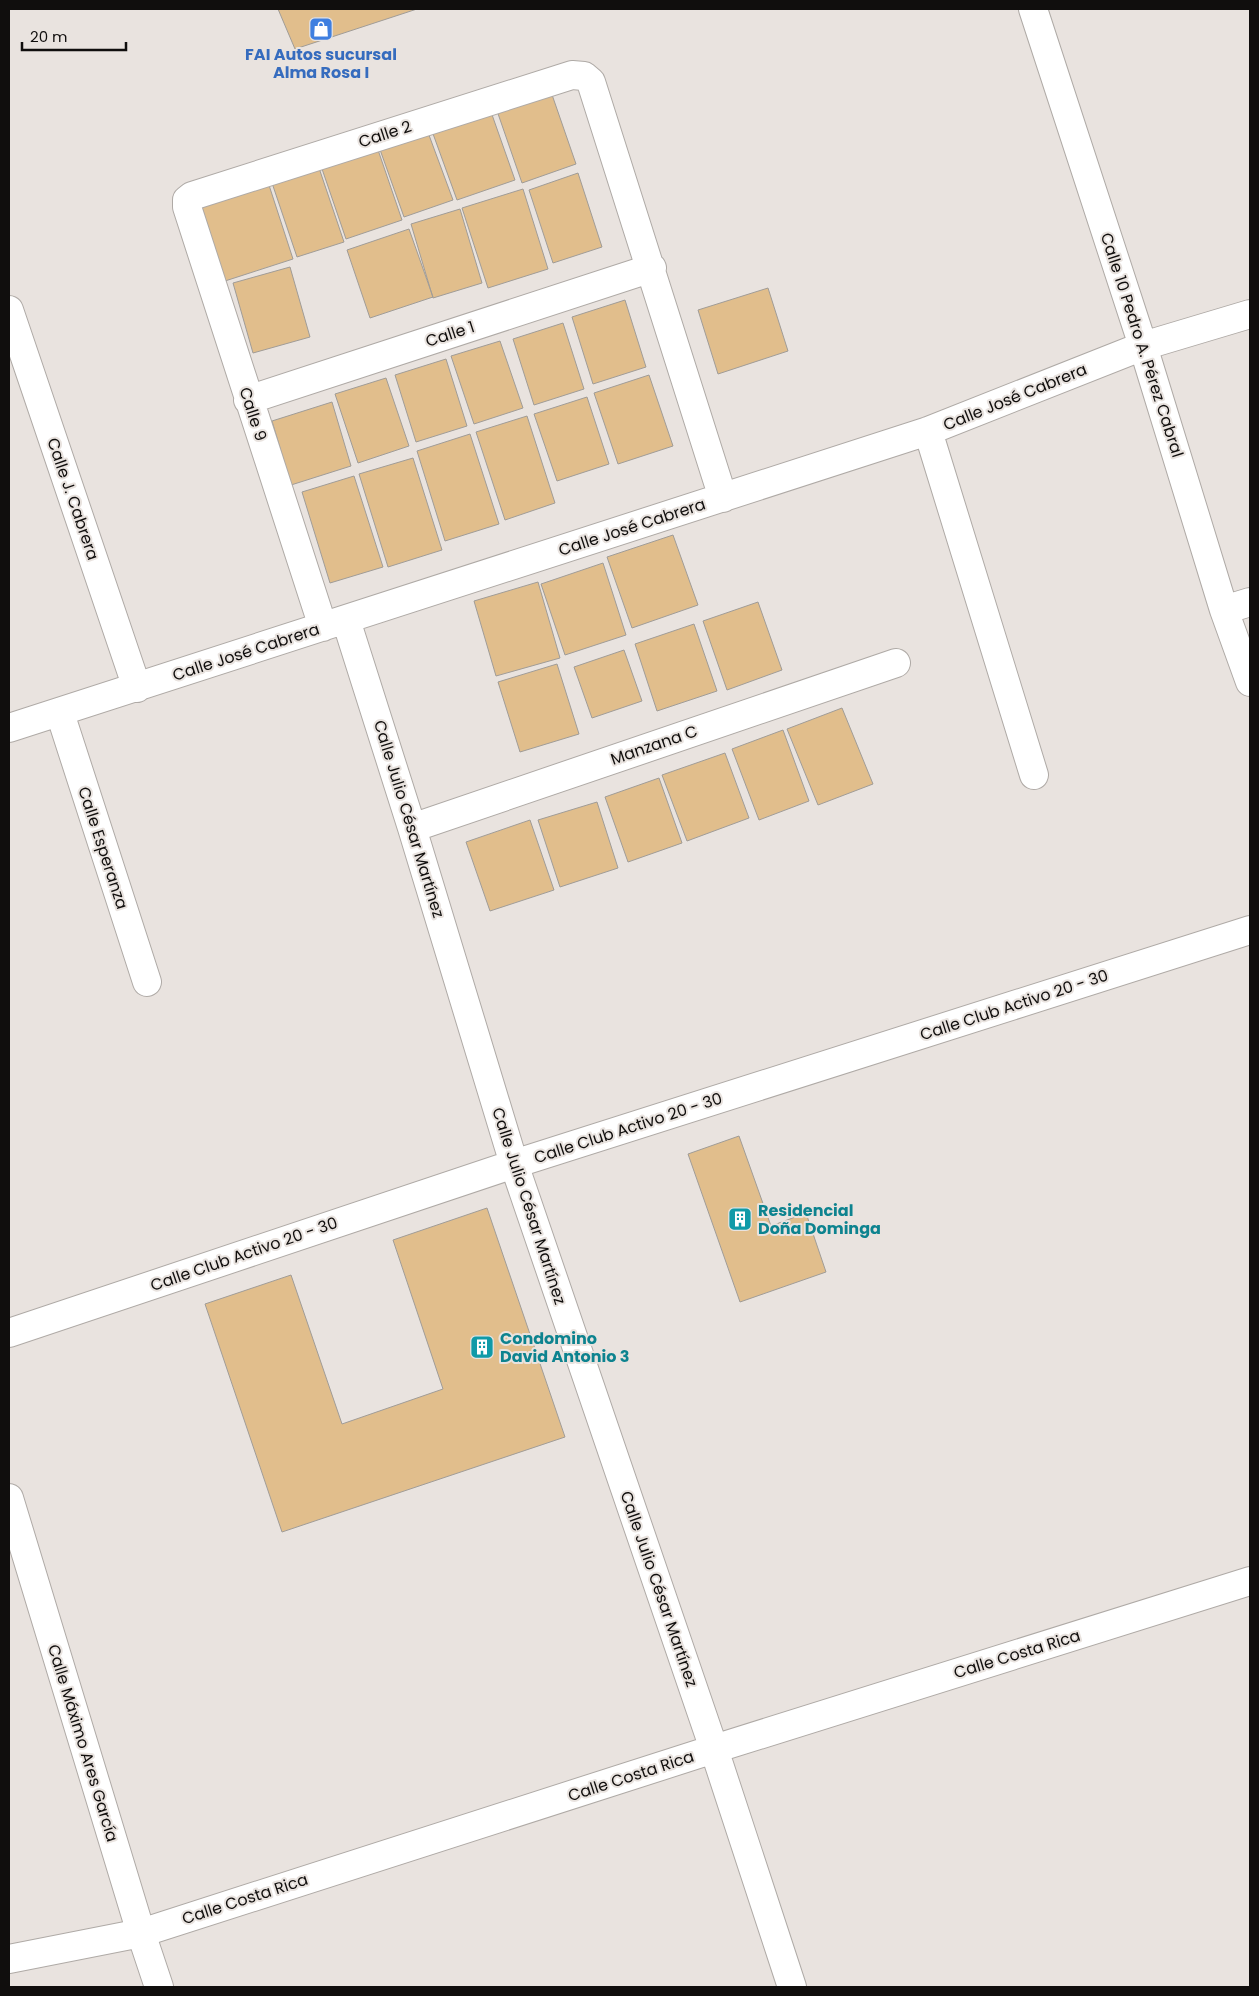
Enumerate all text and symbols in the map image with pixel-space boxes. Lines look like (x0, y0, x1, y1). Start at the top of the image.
shop icon: FAI Autos sucursal Alma Rosa I (308, 16, 334, 42)
scale bar (22, 20, 126, 52)
text: 20 m (30, 26, 68, 47)
place label: FAI Autos sucursal Alma Rosa I (245, 43, 397, 84)
street label: Calle 2 (356, 115, 414, 153)
street label: Calle 10 Pedro A. Pérez Cabral (1095, 230, 1189, 460)
street label: Calle 1 (422, 315, 478, 353)
street label: Calle José Cabrera (940, 358, 1090, 436)
street label: Calle 9 (234, 384, 272, 444)
street label: Calle J. Cabrera (41, 435, 105, 563)
street label: Calle José Cabrera (556, 492, 708, 562)
street label: Calle José Cabrera (170, 617, 322, 687)
street label: Calle Julio César Martínez (368, 717, 450, 921)
street label: Manzana C (607, 719, 701, 771)
street label: Calle Esperanza (72, 784, 134, 912)
street label: Calle Club Activo 20 - 30 (917, 964, 1111, 1046)
street label: Calle Club Activo 20 - 30 (531, 1087, 725, 1169)
street label: Calle Julio César Martínez (486, 1105, 572, 1307)
place label: Residencial Doña Dominga (758, 1199, 881, 1240)
building icon: Residencial Doña Dominga (727, 1206, 753, 1232)
street label: Calle Club Activo 20 - 30 (147, 1211, 341, 1297)
place label: Condomino David Antonio 3 (500, 1327, 630, 1368)
building icon: Condomino David Antonio 3 (469, 1334, 495, 1360)
street label: Calle Julio César Martínez (615, 1488, 703, 1690)
street label: Calle Costa Rica (951, 1624, 1083, 1684)
street label: Calle Máximo Ares García (42, 1641, 124, 1845)
street label: Calle Costa Rica (565, 1745, 697, 1807)
street label: Calle Costa Rica (179, 1868, 311, 1930)

